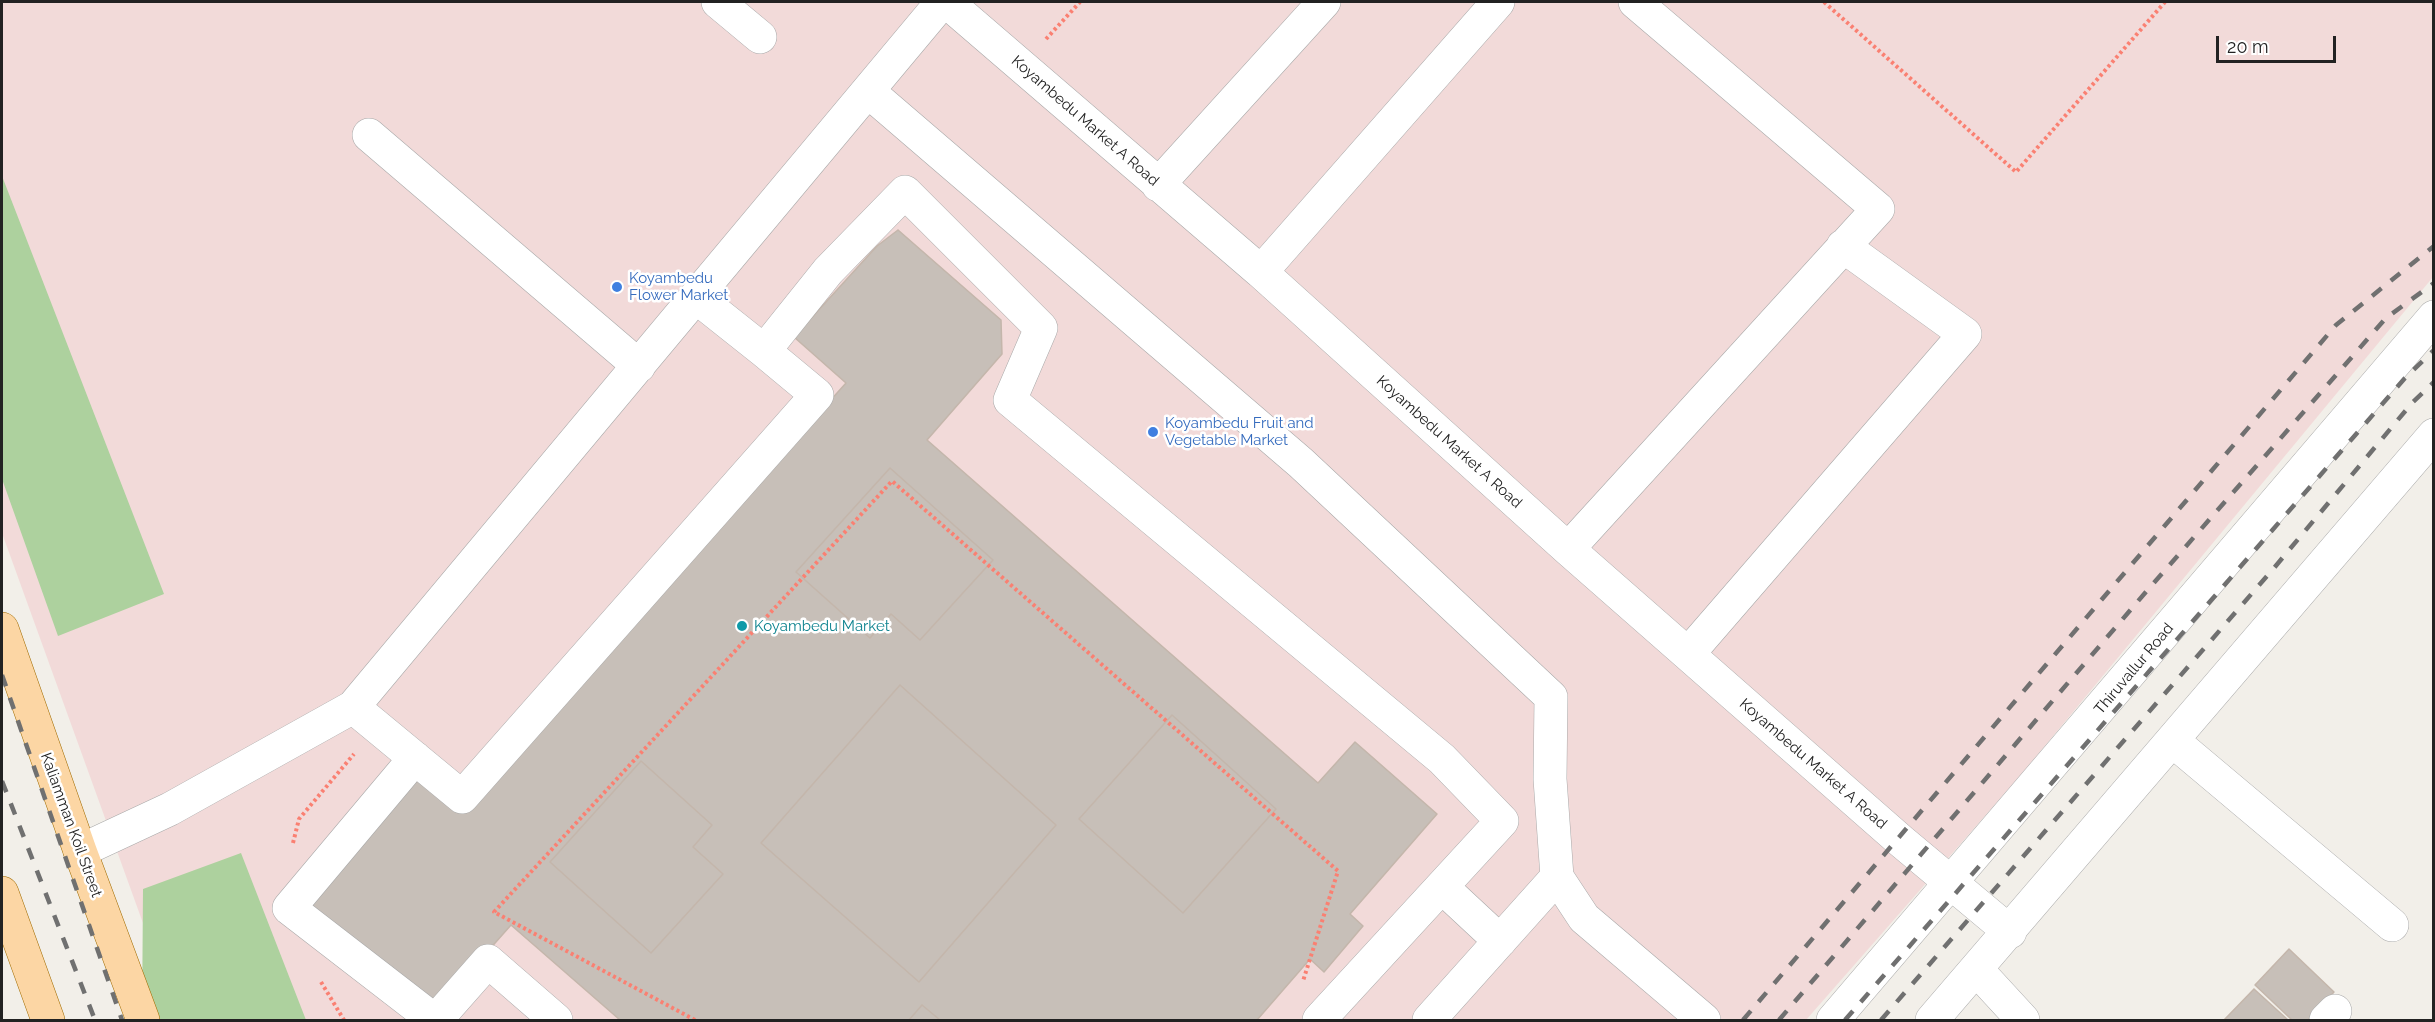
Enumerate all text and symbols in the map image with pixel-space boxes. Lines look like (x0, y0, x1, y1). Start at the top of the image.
scale bar (2219, 24, 2339, 62)
text: 20 m (2227, 36, 2269, 57)
street label: Koyambedu Market A Road (1008, 52, 1162, 190)
place label: Koyambedu Flower Market (629, 269, 728, 304)
marker: Koyambedu Flower Market (610, 280, 624, 294)
street label: Koyambedu Market A Road (1373, 372, 1525, 512)
place label: Koyambedu Fruit and Vegetable Market (1165, 414, 1314, 449)
marker: Koyambedu Fruit and Vegetable Market (1146, 425, 1160, 439)
place label: Koyambedu Market (754, 617, 890, 635)
marker: Koyambedu Market (735, 619, 749, 633)
street label: Thiruvallur Road (2091, 620, 2177, 718)
street label: Koyambedu Market A Road (1736, 695, 1890, 833)
street label: Kaliamman Koil Street (36, 750, 106, 900)

